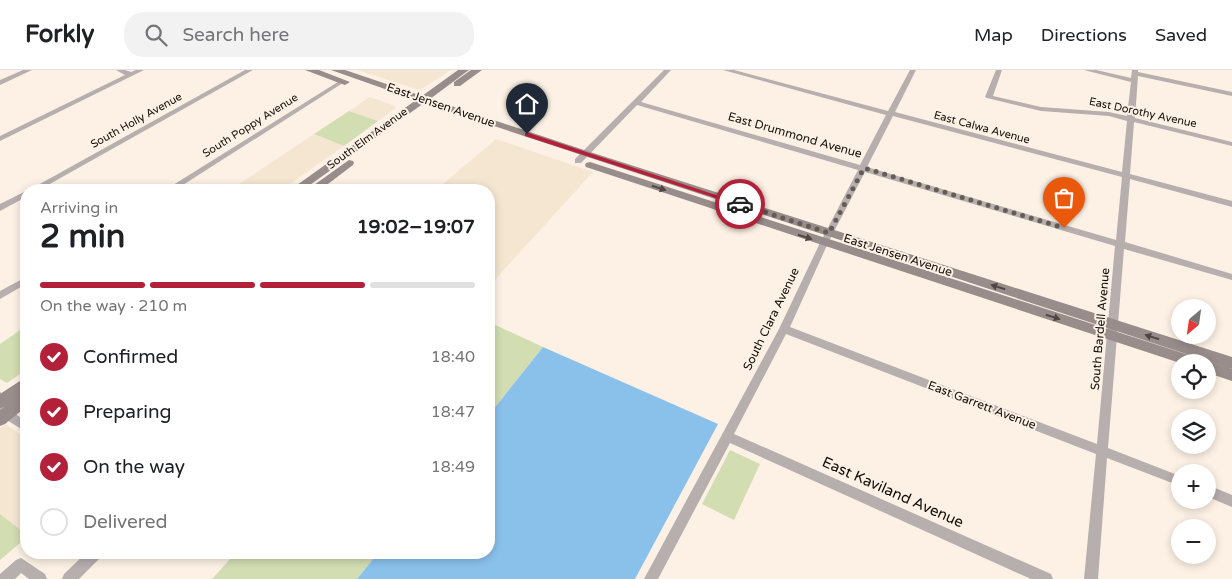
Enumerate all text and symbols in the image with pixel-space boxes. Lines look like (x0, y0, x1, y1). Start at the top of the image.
search box (124, 12, 474, 57)
text: Forkly (25, 20, 94, 49)
icon: search (142, 21, 170, 49)
text: Search here (182, 24, 289, 46)
text: Map (974, 24, 1013, 46)
text: Directions (1041, 24, 1127, 46)
text: Saved (1155, 24, 1207, 46)
street label: East Jensen Avenue (385, 80, 497, 130)
pin (506, 83, 548, 134)
street label: South Holly Avenue (88, 90, 184, 151)
icon: home (513, 90, 541, 118)
street label: South Poppy Avenue (200, 91, 300, 160)
street label: East Dorothy Avenue (1088, 95, 1198, 130)
street label: South Elm Avenue (325, 105, 410, 172)
street label: East Calwa Avenue (932, 108, 1031, 147)
street label: East Drummond Avenue (726, 109, 864, 161)
pin (1043, 177, 1085, 228)
courier (715, 179, 765, 229)
icon: bag (1050, 184, 1078, 212)
one-way arrow (652, 185, 667, 193)
icon: car (726, 190, 754, 218)
text: Arriving in (40, 198, 118, 218)
text: 19:02–19:07 (357, 216, 475, 238)
text: 2 min (40, 218, 125, 256)
street label: East Jensen Avenue (842, 231, 954, 279)
one-way arrow (798, 233, 813, 241)
street label: South Clara Avenue (740, 265, 802, 373)
street label: South Bardell Avenue (1088, 267, 1112, 391)
one-way arrow (990, 283, 1005, 290)
text: On the way · 210 m (40, 296, 187, 316)
north arrow (1171, 299, 1216, 344)
map controls (1171, 299, 1216, 564)
one-way arrow (1046, 314, 1061, 321)
one-way arrow (1145, 332, 1160, 340)
icon: check (40, 343, 68, 371)
text: Confirmed (83, 346, 178, 368)
text: 18:40 (431, 347, 475, 367)
button: locate (1171, 354, 1216, 399)
street label: East Garrett Avenue (926, 378, 1038, 432)
icon: check (40, 398, 68, 426)
text: Preparing (83, 401, 172, 423)
text: 18:47 (431, 402, 475, 422)
button: layers (1171, 409, 1216, 454)
icon: check (40, 453, 68, 481)
street label: East Kaviland Avenue (819, 453, 967, 531)
text: On the way (83, 456, 185, 478)
text: 18:49 (431, 457, 475, 477)
button: + (1171, 464, 1216, 509)
text: Delivered (83, 511, 168, 533)
button: − (1171, 519, 1216, 564)

